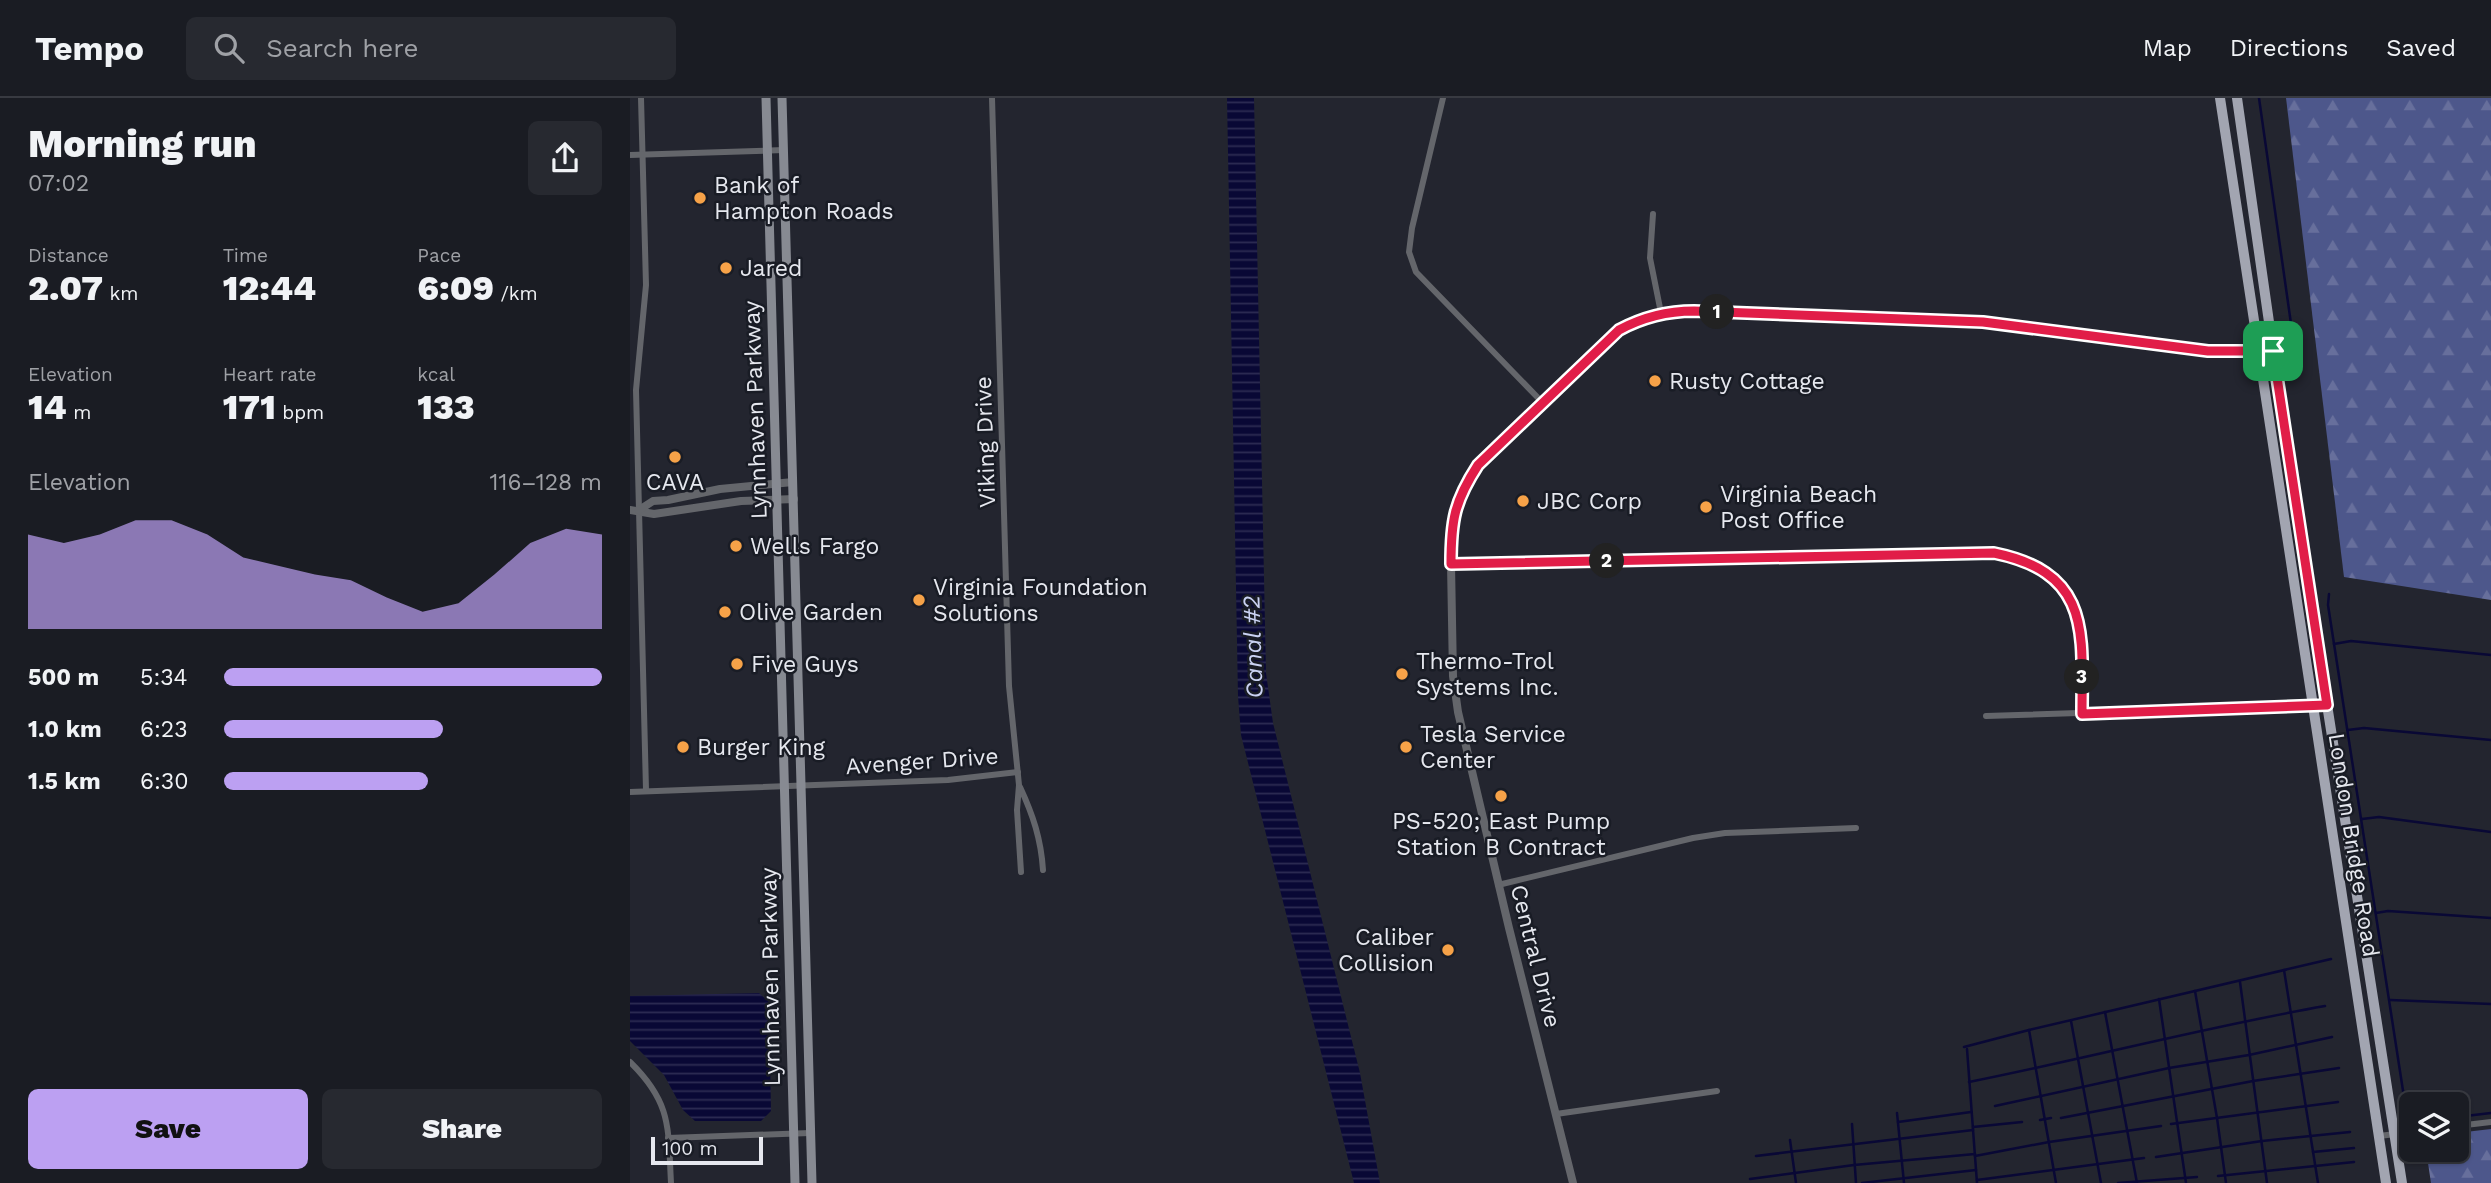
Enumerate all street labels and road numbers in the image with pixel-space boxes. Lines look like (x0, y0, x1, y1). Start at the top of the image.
street label: Lynnhaven Parkway (738, 300, 773, 520)
street label: Viking Drive (970, 376, 1001, 508)
street label: London Bridge Road (2322, 731, 2385, 959)
street label: Avenger Drive (845, 743, 999, 780)
street label: Lynnhaven Parkway (755, 867, 786, 1087)
street label: Central Drive (1505, 882, 1566, 1030)

